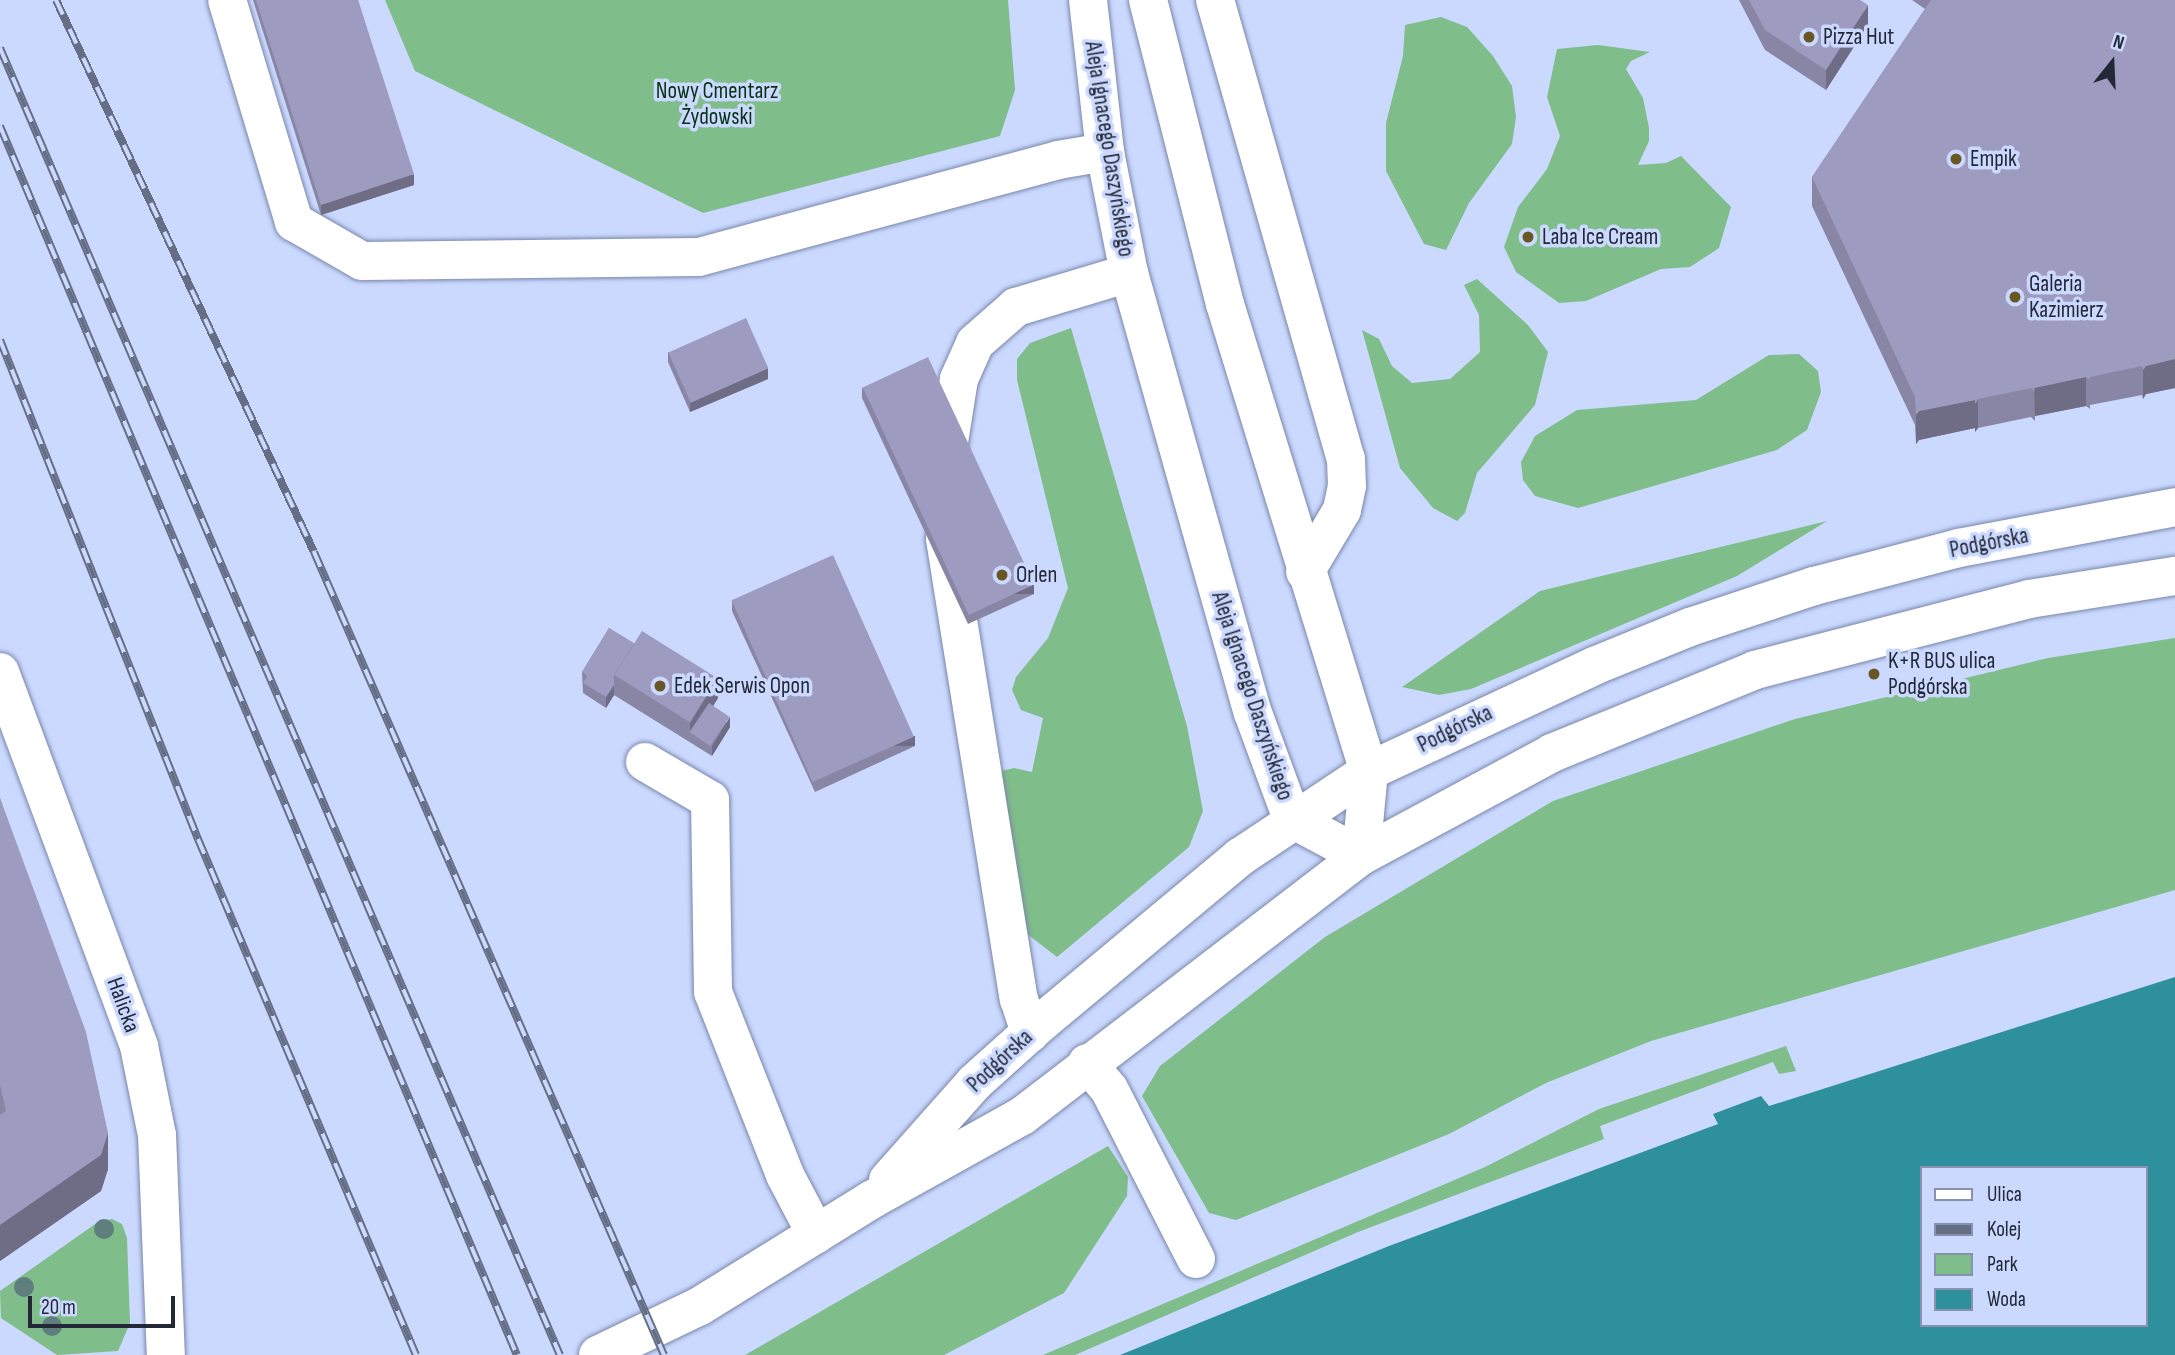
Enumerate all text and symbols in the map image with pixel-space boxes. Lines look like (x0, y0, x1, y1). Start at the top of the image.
place label: Pizza Hut (1823, 23, 1894, 51)
north arrow (2077, 28, 2147, 98)
marker: Pizza Hut (1801, 29, 1817, 45)
text: N (2110, 30, 2127, 55)
street label: Aleja Ignacego Daszyńskiego (1078, 39, 1140, 259)
park label: Nowy Cmentarz Żydowski (656, 77, 778, 131)
place label: Empik (1970, 145, 2017, 173)
marker: Empik (1948, 151, 1964, 167)
place label: Laba Ice Cream (1542, 223, 1658, 251)
marker: Laba Ice Cream (1520, 229, 1536, 245)
place label: Galeria Kazimierz (2029, 270, 2104, 324)
marker: Galeria Kazimierz (2007, 289, 2023, 305)
street label: Podgórska (1947, 522, 2031, 564)
place label: Orlen (1016, 561, 1057, 589)
marker: Orlen (994, 567, 1010, 583)
street label: Aleja Ignacego Daszyńskiego (1205, 588, 1299, 804)
place label: K+R BUS ulica Podgórska (1888, 647, 1995, 701)
marker: K+R BUS ulica Podgórska (1866, 666, 1882, 682)
place label: Edek Serwis Opon (674, 672, 810, 700)
marker: Edek Serwis Opon (652, 678, 668, 694)
street label: Podgórska (1413, 699, 1497, 759)
street label: Halicka (100, 974, 146, 1036)
street label: Podgórska (961, 1024, 1039, 1098)
legend (1920, 1166, 2147, 1327)
text: Ulica (1987, 1182, 2022, 1207)
text: Kolej (1987, 1217, 2021, 1242)
text: Park (1987, 1252, 2018, 1277)
scale bar (32, 1282, 178, 1326)
text: Woda (1987, 1287, 2026, 1312)
text: 20 m (41, 1295, 76, 1320)

